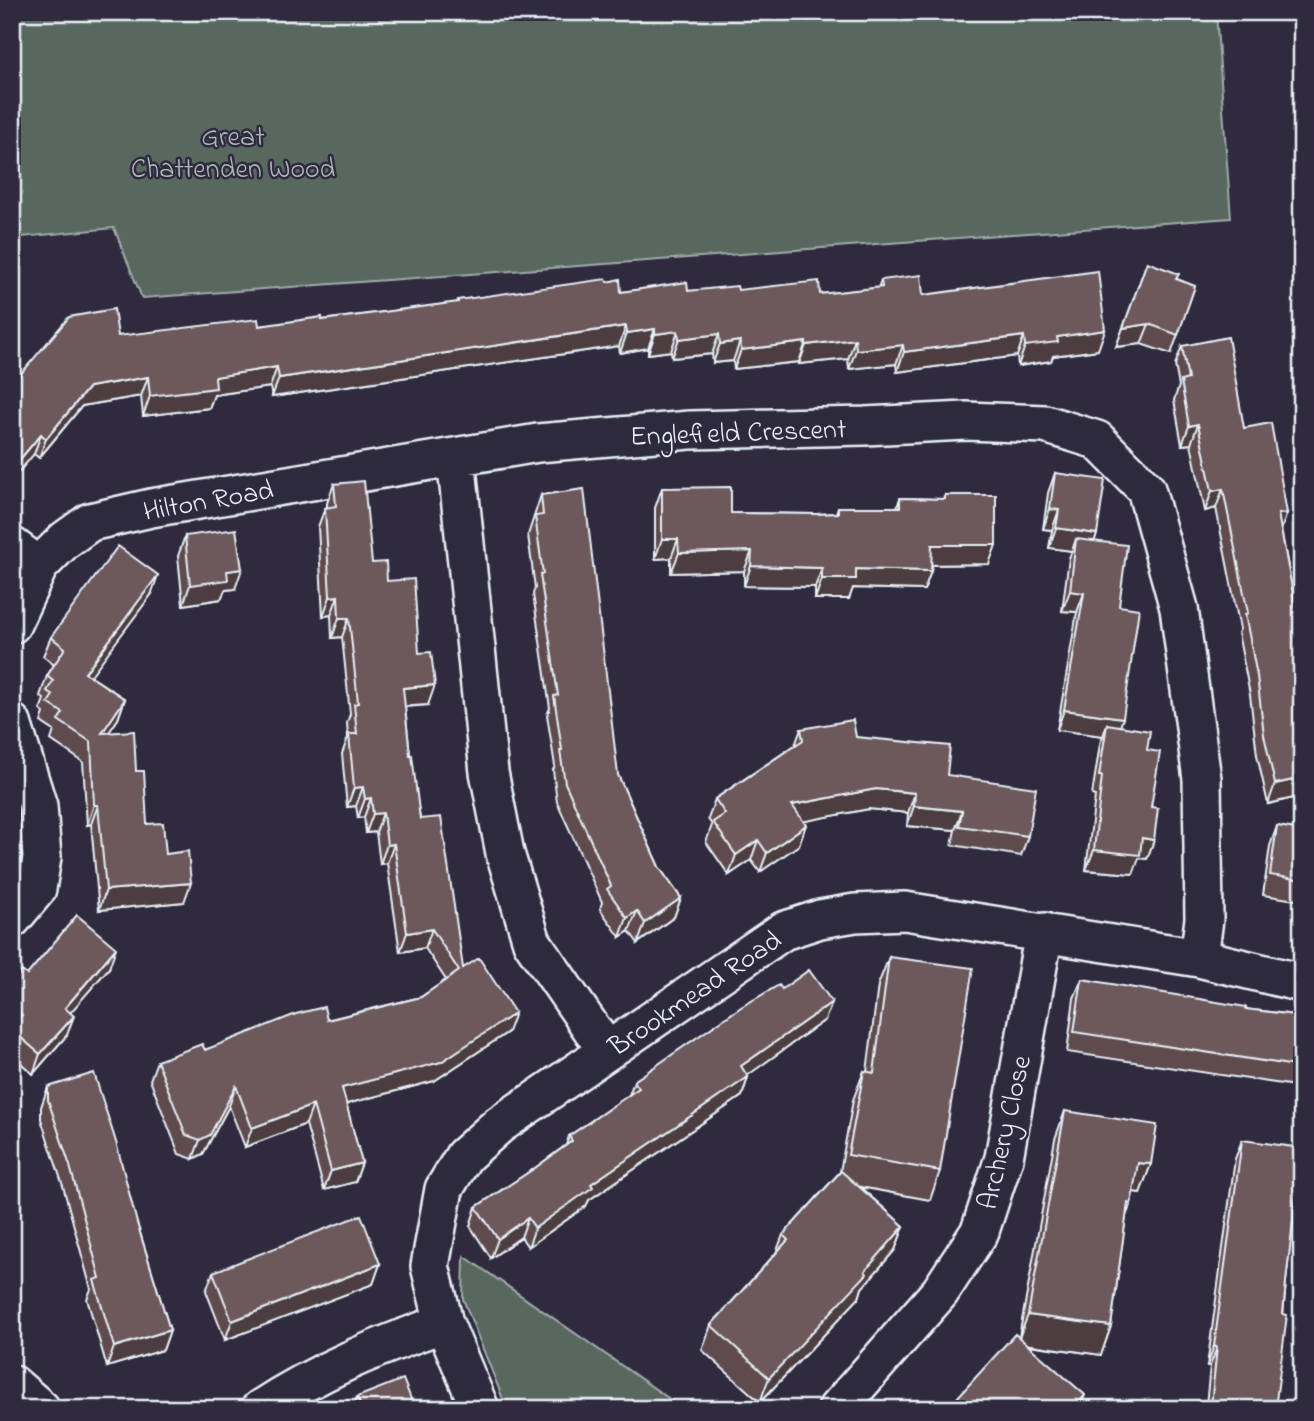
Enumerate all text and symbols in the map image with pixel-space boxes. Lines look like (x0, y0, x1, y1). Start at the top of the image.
park label: Great Chattenden Wood (131, 118, 336, 191)
street label: Englefield Crescent (629, 410, 847, 459)
street label: Hilton Road (140, 471, 277, 534)
street label: Brookmead Road (600, 922, 791, 1069)
street label: Archery Close (969, 1051, 1044, 1214)

